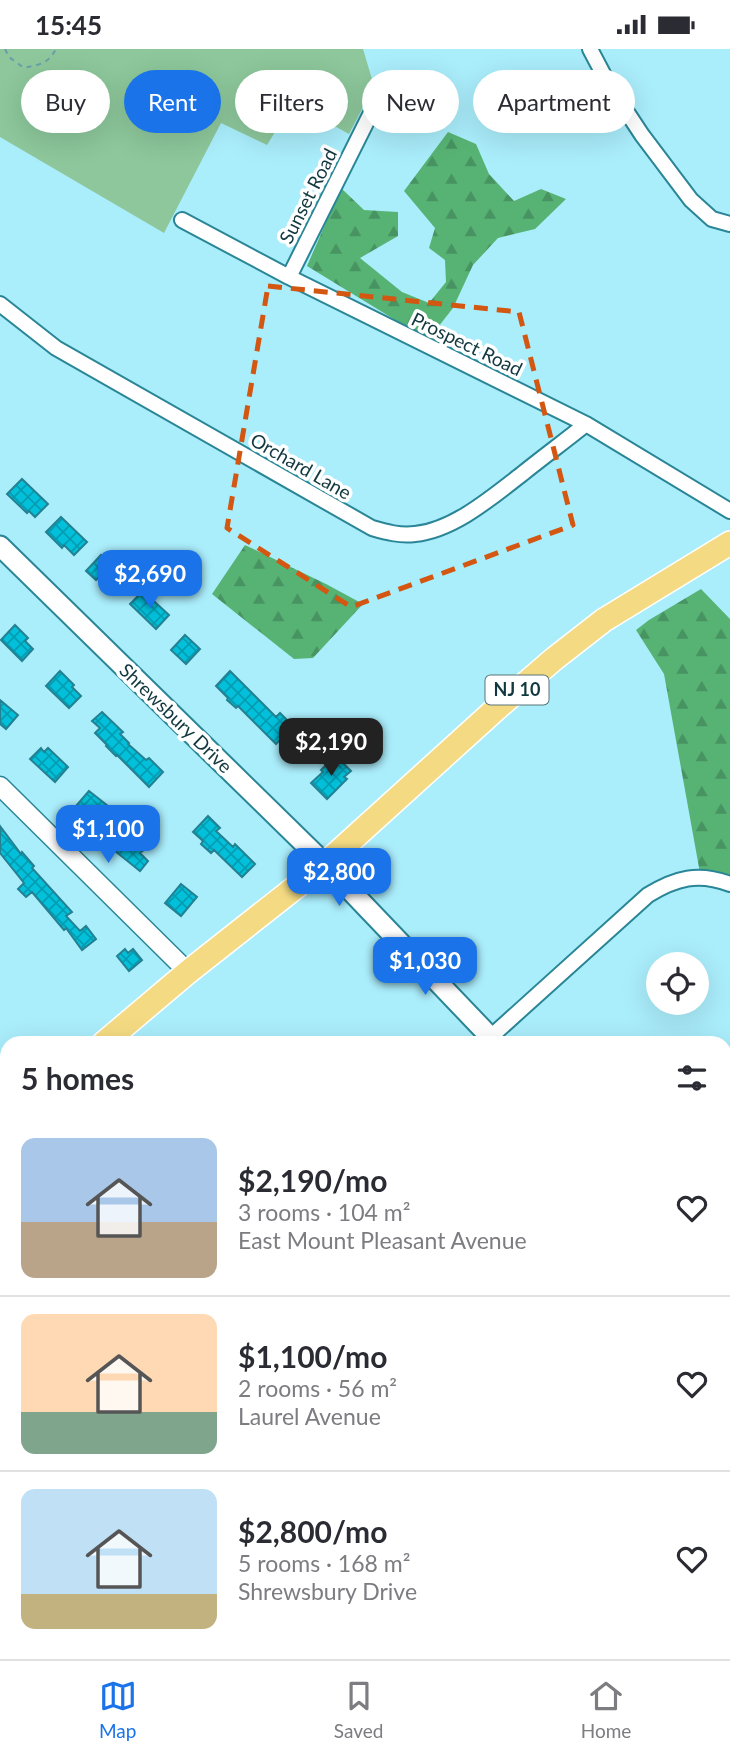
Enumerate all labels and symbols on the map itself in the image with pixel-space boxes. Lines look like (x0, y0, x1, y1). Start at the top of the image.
street label: Sunset Road (274, 145, 341, 247)
street label: Prospect Road (408, 307, 526, 380)
street label: Orchard Lane (247, 427, 356, 504)
pin: $2,690 (93, 551, 207, 610)
street label: Shrewsbury Drive (115, 658, 238, 777)
road number: NJ 10 (486, 675, 548, 705)
pin: $2,190 (274, 719, 388, 778)
pin: $1,100 (51, 805, 165, 865)
pin: $2,800 (282, 849, 396, 908)
pin: $1,030 (368, 937, 482, 997)

